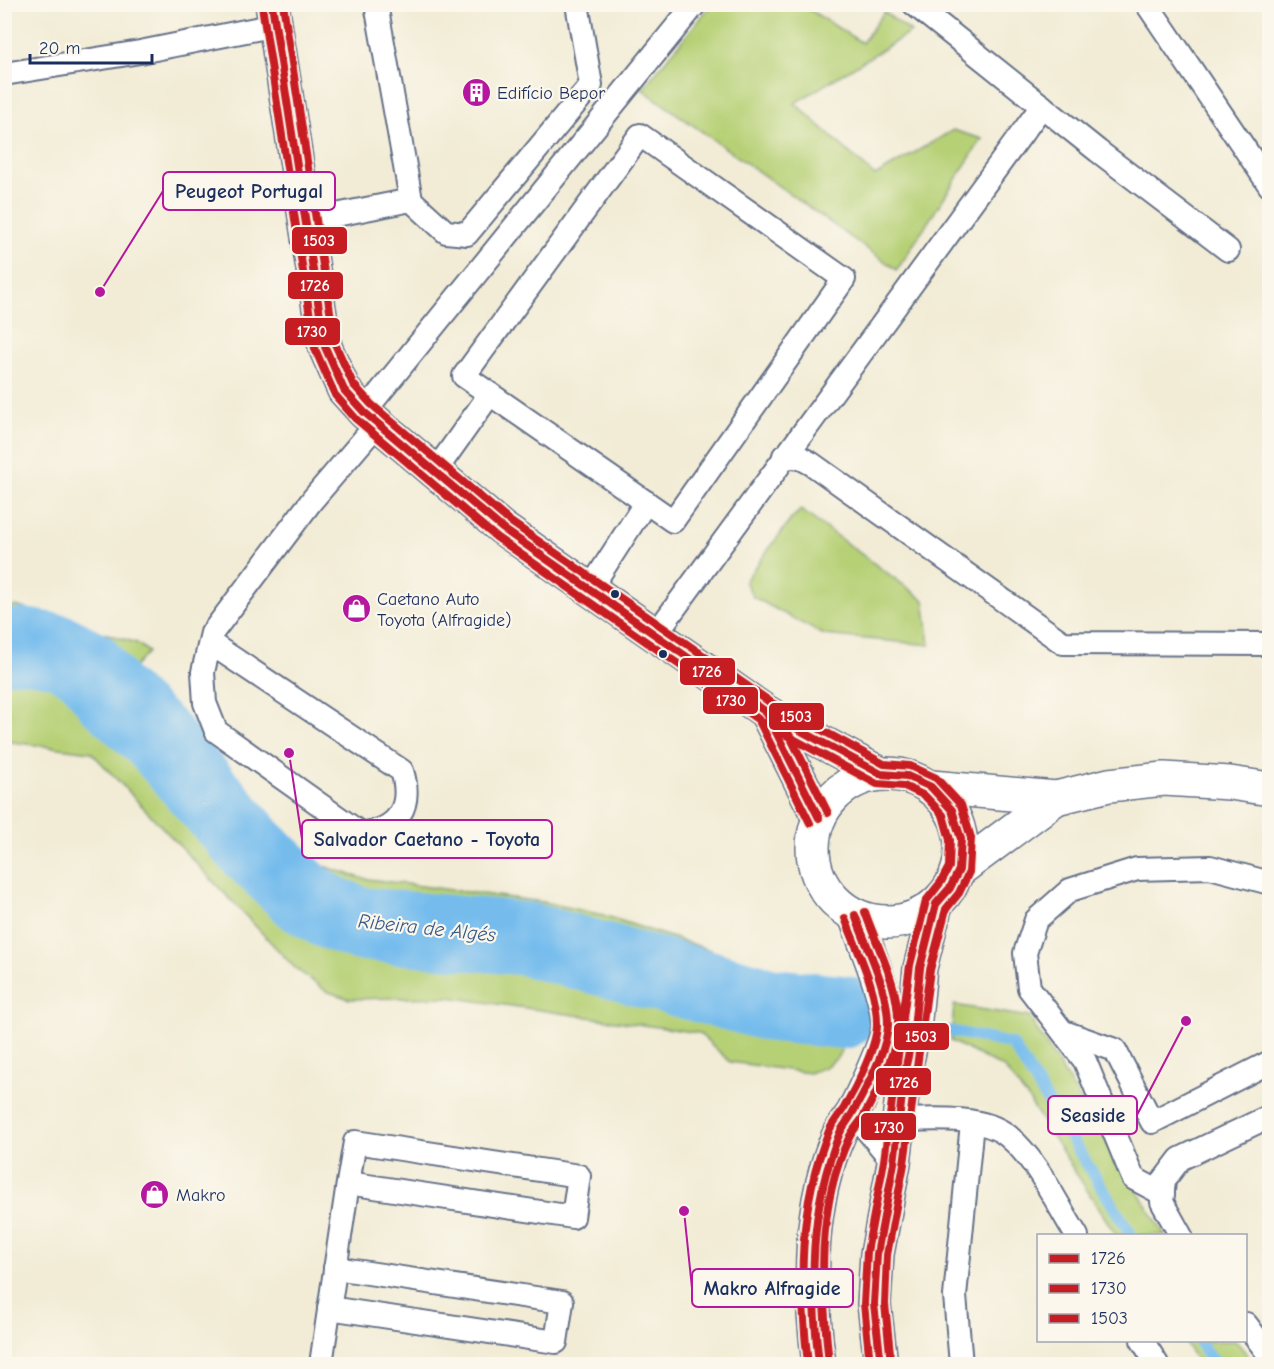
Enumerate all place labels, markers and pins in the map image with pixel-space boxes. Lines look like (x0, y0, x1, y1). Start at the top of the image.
building icon: Edifício Bepor (460, 77, 492, 109)
place label: Edifício Bepor (497, 83, 606, 104)
callout: Peugeot Portugal (163, 172, 335, 210)
unlabelled marker (609, 588, 621, 600)
place label: Caetano Auto Toyota (Alfragide) (377, 589, 511, 631)
shop icon: Caetano Auto Toyota (Alfragide) (340, 593, 372, 625)
unlabelled marker (657, 648, 669, 660)
callout: Salvador Caetano - Toyota (302, 820, 552, 858)
callout: Seaside (1048, 1096, 1137, 1134)
shop icon: Makro (139, 1179, 171, 1211)
place label: Makro (176, 1185, 225, 1206)
callout: Makro Alfragide (692, 1269, 853, 1307)

